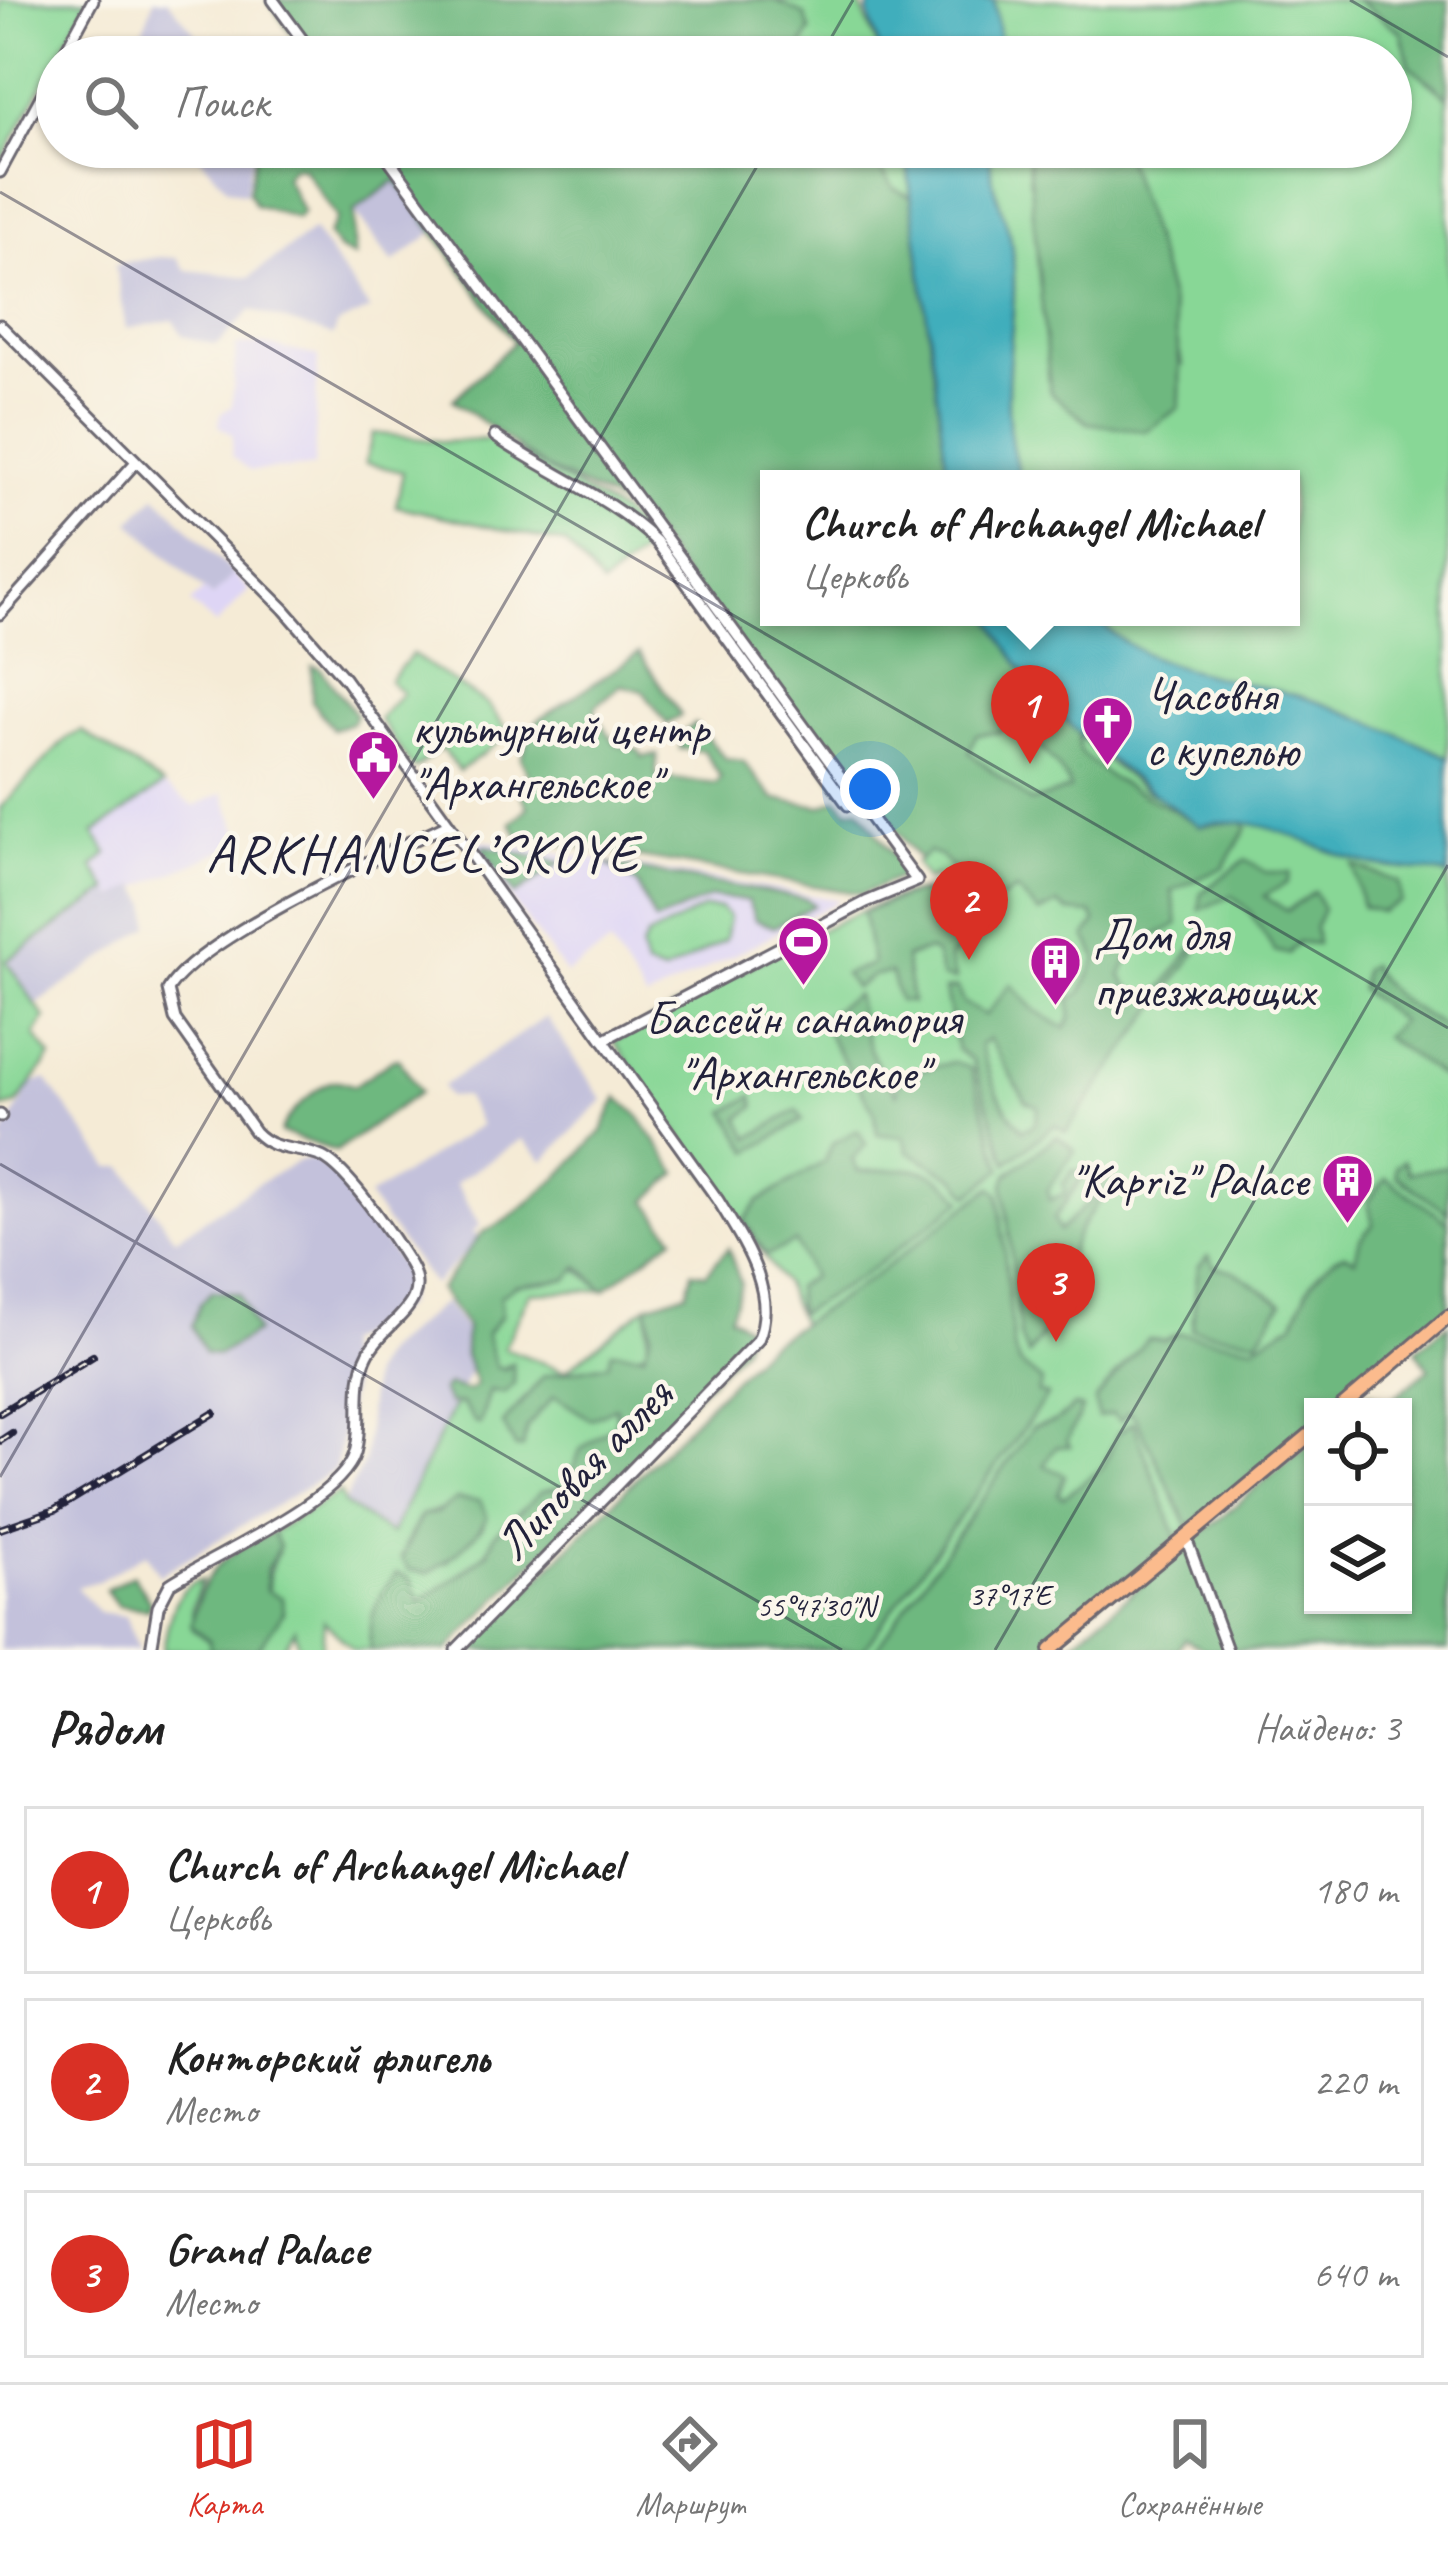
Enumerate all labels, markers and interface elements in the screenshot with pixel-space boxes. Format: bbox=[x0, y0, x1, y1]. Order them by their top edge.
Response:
search box bbox=[36, 36, 1412, 168]
icon: search bbox=[78, 69, 144, 135]
text: Поиск bbox=[174, 74, 269, 131]
popup bbox=[760, 470, 1300, 626]
text: Church of Archangel Michael bbox=[802, 495, 1258, 552]
text: Церковь bbox=[802, 552, 907, 601]
pin: 1 bbox=[991, 665, 1069, 764]
place label: Часовня с купелью bbox=[1146, 665, 1301, 780]
church icon: Часовня с купелью bbox=[1079, 694, 1135, 768]
place label: культурный центр "Архангельское" bbox=[412, 698, 711, 813]
public building icon: культурный центр "Архангельское" bbox=[345, 727, 401, 801]
your location bbox=[840, 759, 900, 819]
district label: ARKHANGEL’SKOYE bbox=[206, 819, 643, 887]
pin: 2 bbox=[930, 861, 1008, 960]
place label: Дом для приезжающих bbox=[1094, 905, 1318, 1020]
sports icon: Бассейн санатория "Архангельское" bbox=[775, 913, 831, 987]
building icon: Дом для приезжающих bbox=[1027, 934, 1083, 1008]
place label: Бассейн санатория "Архангельское" bbox=[645, 988, 964, 1103]
place label: "Kapriz" Palace bbox=[1070, 1150, 1311, 1210]
building icon: "Kapriz" Palace bbox=[1319, 1151, 1375, 1225]
pin: 3 bbox=[1017, 1243, 1095, 1342]
street label: Липовая аллея bbox=[482, 1364, 686, 1572]
map controls bbox=[1304, 1398, 1412, 1614]
button: locate bbox=[1304, 1398, 1412, 1506]
button: layers bbox=[1304, 1506, 1412, 1614]
text: 37°17'E bbox=[969, 1576, 1055, 1614]
text: 55°47'30"N bbox=[757, 1587, 880, 1625]
text: Рядом bbox=[48, 1696, 162, 1760]
text: Найдено: 3 bbox=[1255, 1704, 1400, 1753]
text: Church of Archangel Michael bbox=[165, 1837, 621, 1894]
text: 1 bbox=[81, 1866, 99, 1915]
text: 180 m bbox=[1313, 1866, 1397, 1915]
text: Церковь bbox=[165, 1894, 270, 1943]
text: Конторский флигель bbox=[165, 2029, 489, 2086]
text: 2 bbox=[81, 2058, 99, 2107]
text: 220 m bbox=[1313, 2058, 1397, 2107]
text: Место bbox=[165, 2086, 257, 2135]
text: Grand Palace bbox=[165, 2221, 368, 2278]
text: 3 bbox=[81, 2250, 99, 2299]
text: 640 m bbox=[1313, 2250, 1397, 2299]
text: Место bbox=[165, 2278, 257, 2327]
tab: Карта bbox=[187, 2411, 262, 2525]
tab: Маршрут bbox=[636, 2411, 745, 2525]
tab: Сохранённые bbox=[1118, 2411, 1261, 2525]

